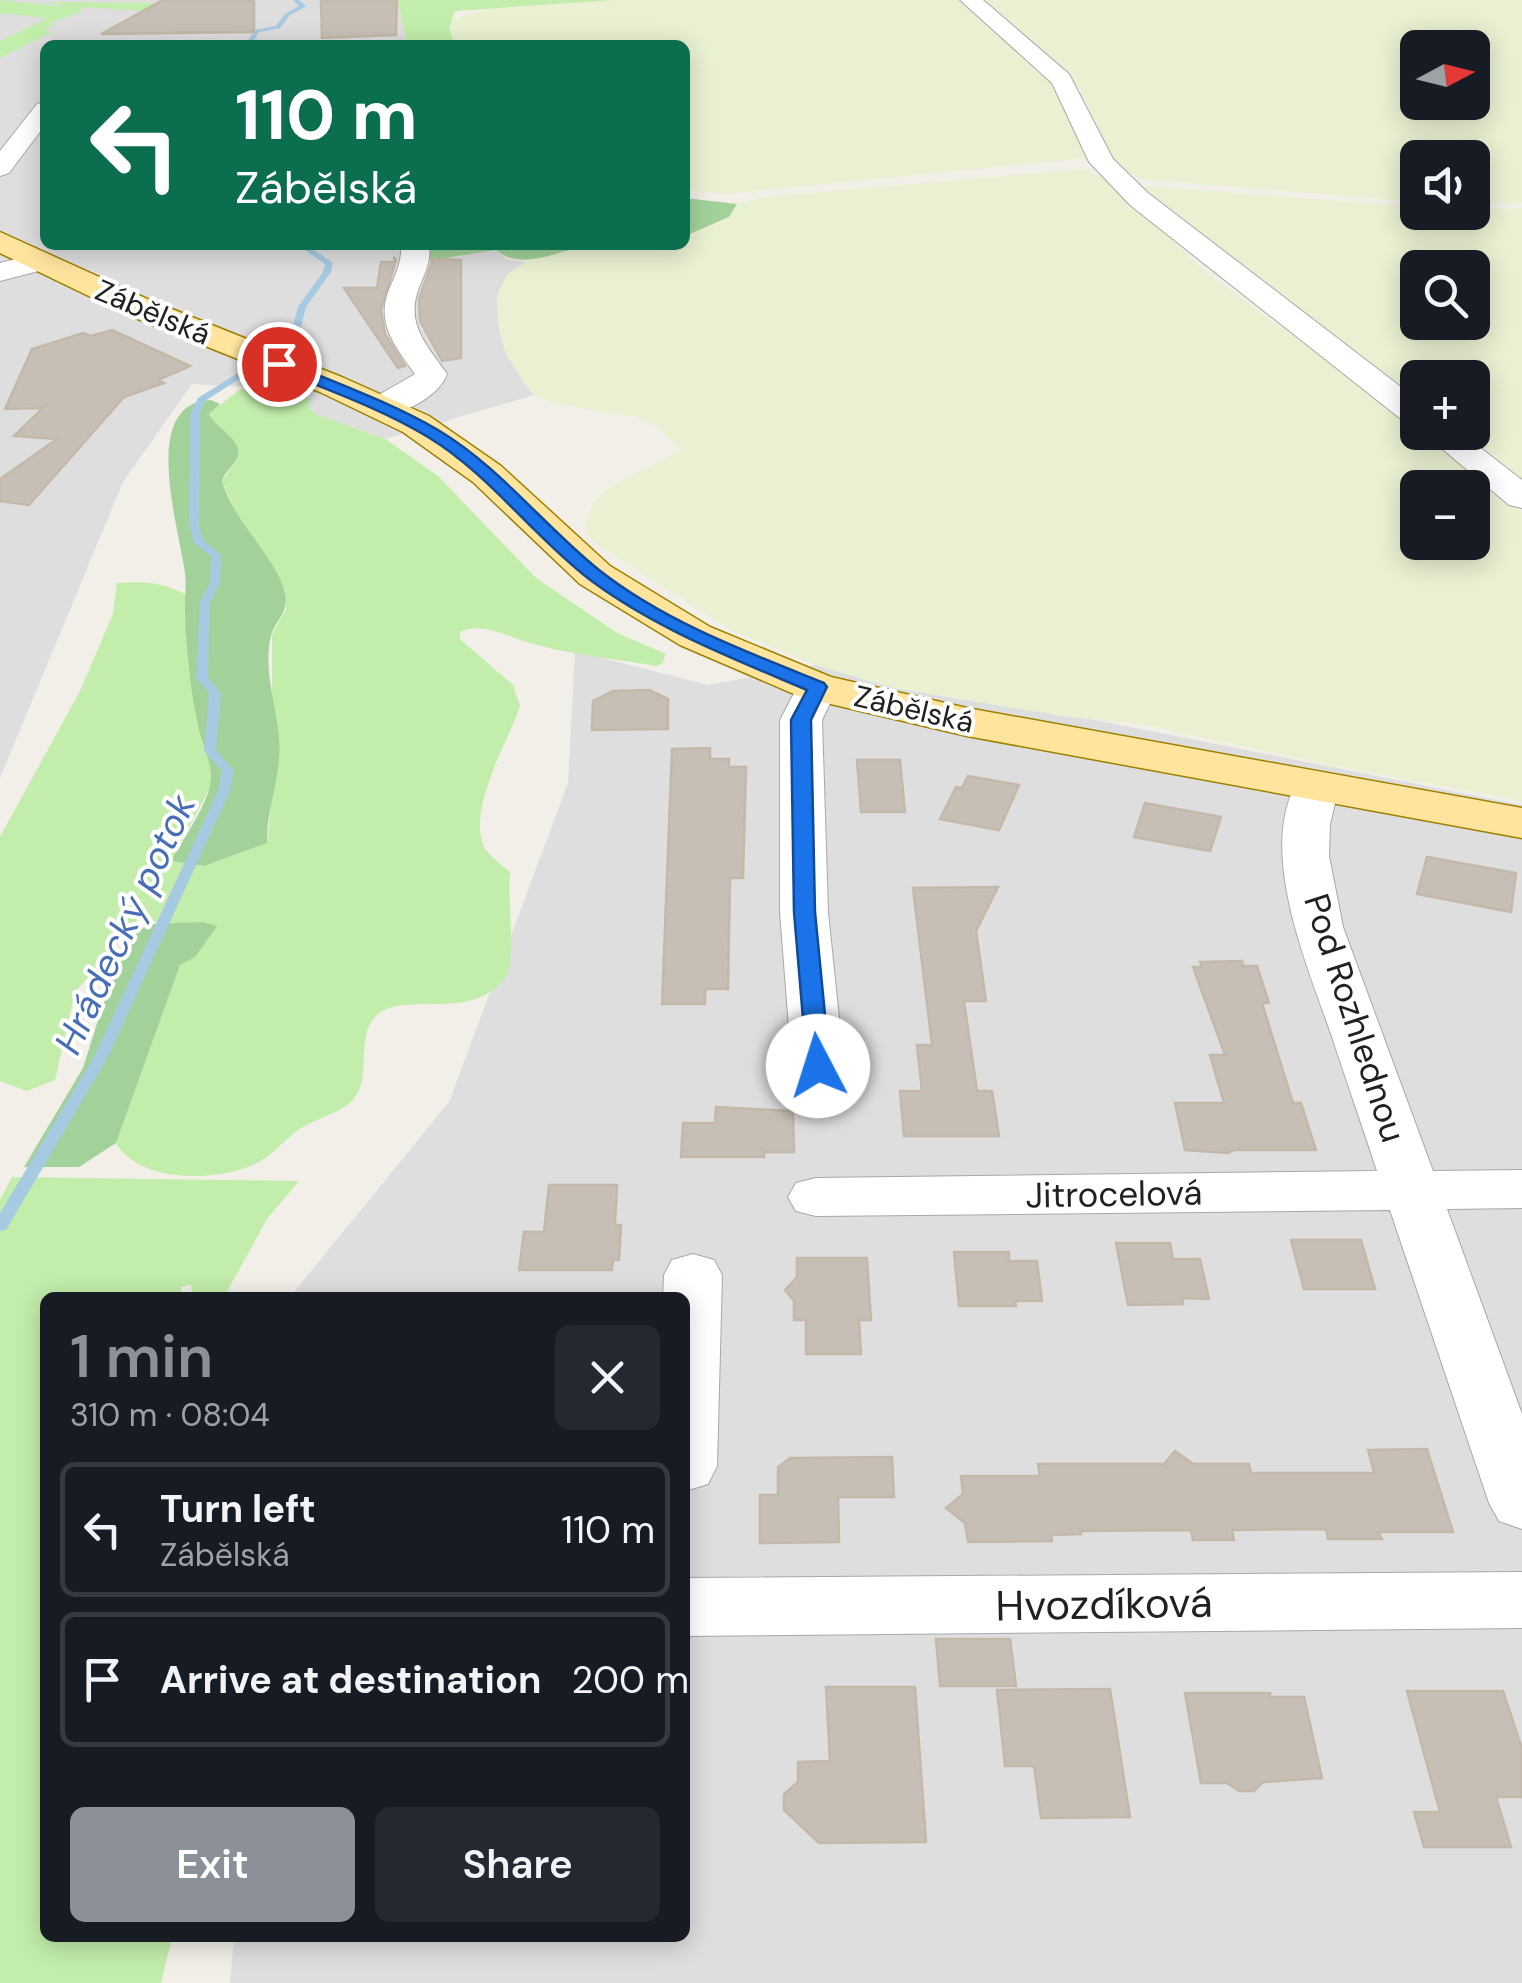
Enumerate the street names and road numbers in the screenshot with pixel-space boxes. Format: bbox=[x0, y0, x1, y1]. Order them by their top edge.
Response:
street label: Zábělská bbox=[89, 270, 217, 354]
street label: Zábělská bbox=[850, 676, 978, 742]
street label: Pod Rozhlednou bbox=[1293, 888, 1417, 1148]
street label: Jitrocelová bbox=[1025, 1169, 1203, 1219]
street label: Hvozdíková bbox=[995, 1575, 1213, 1633]

